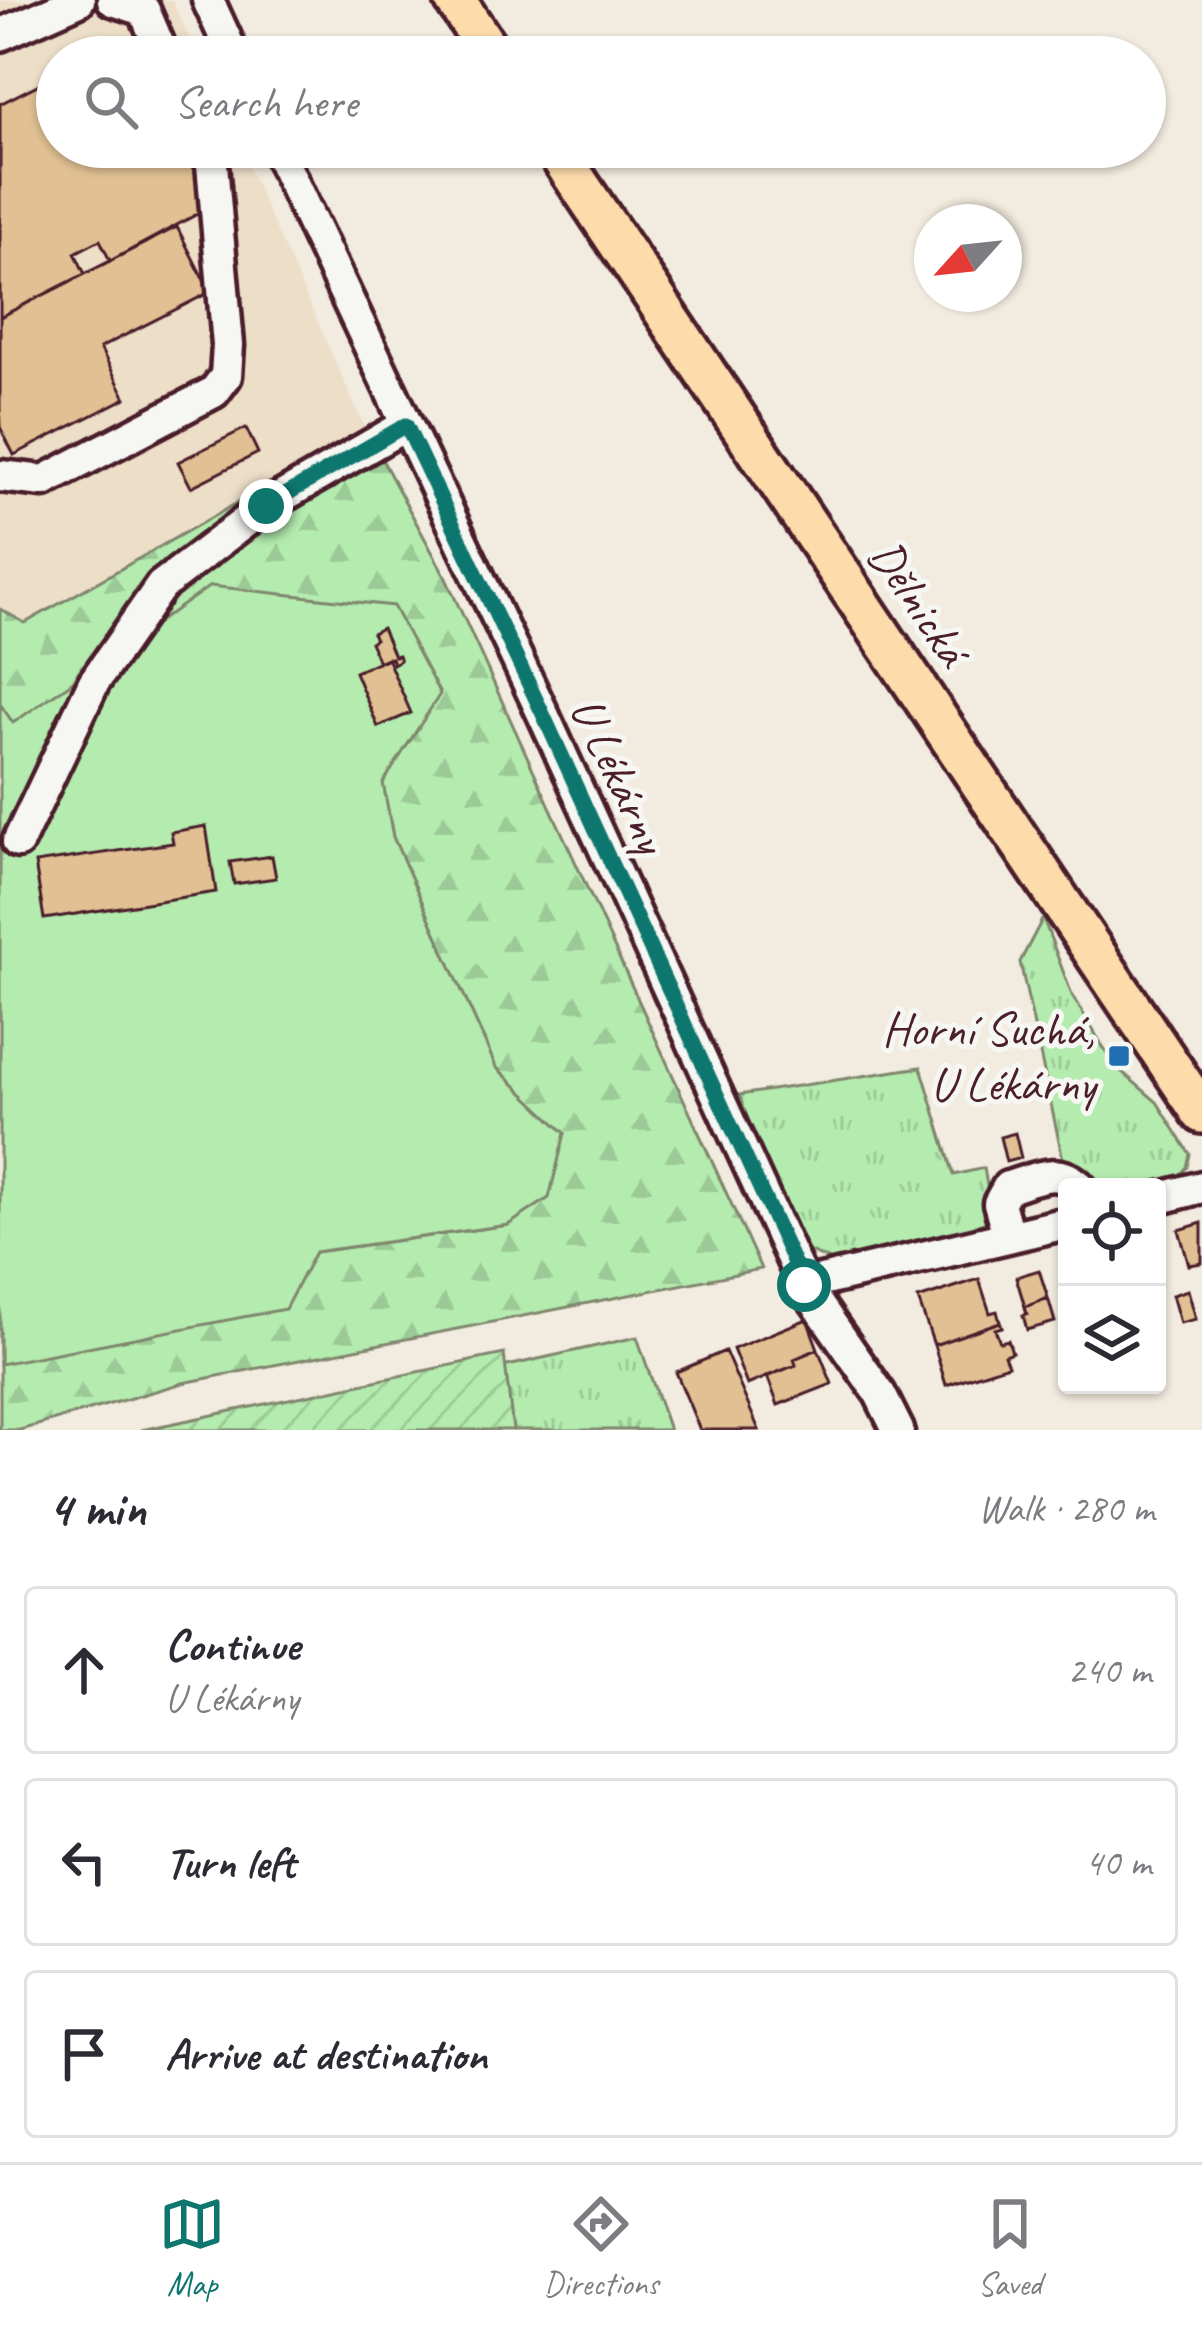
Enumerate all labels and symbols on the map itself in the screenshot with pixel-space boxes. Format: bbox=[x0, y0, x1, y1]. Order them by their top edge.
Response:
north arrow bbox=[914, 204, 1022, 312]
route end bbox=[239, 479, 293, 533]
street label: Dělnická bbox=[856, 528, 985, 680]
street label: U Lékárny bbox=[557, 687, 683, 865]
place label: Horní Suchá, U Lékárny bbox=[882, 999, 1099, 1114]
marker: Horní Suchá, U Lékárny bbox=[1106, 1043, 1132, 1069]
route start bbox=[777, 1258, 831, 1312]

